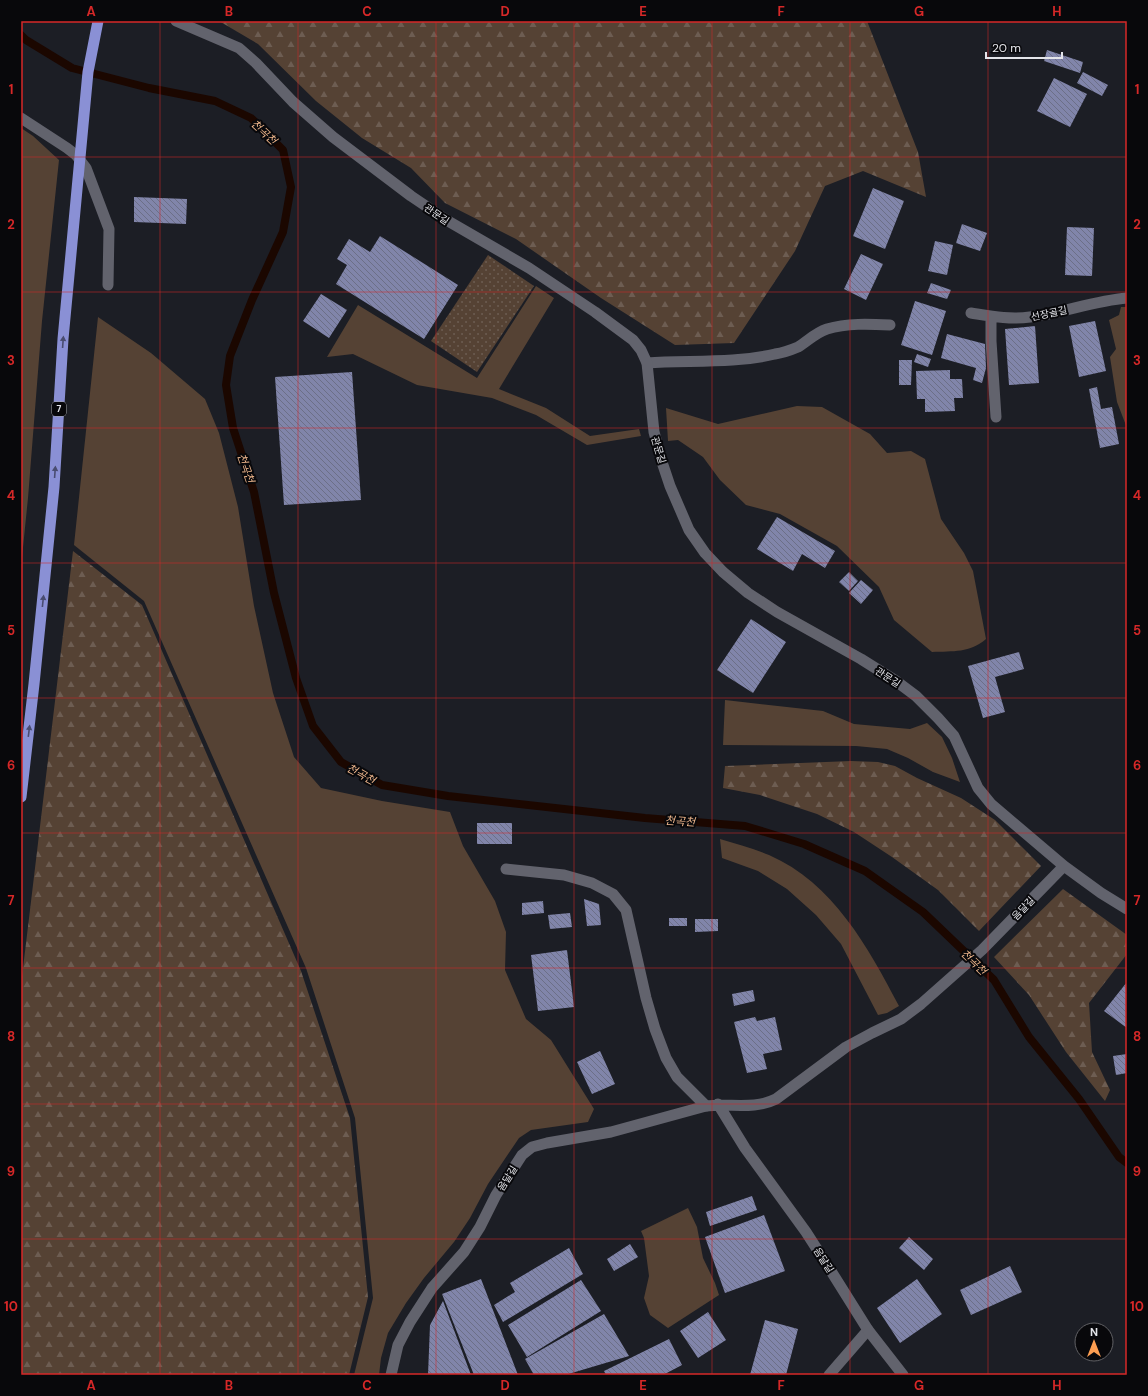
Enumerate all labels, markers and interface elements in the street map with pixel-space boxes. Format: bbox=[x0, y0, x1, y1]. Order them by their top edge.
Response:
text: A bbox=[86, 3, 96, 20]
text: B bbox=[225, 3, 233, 20]
text: C bbox=[362, 3, 372, 20]
text: D bbox=[500, 3, 510, 20]
text: E bbox=[639, 3, 647, 20]
text: F bbox=[777, 3, 785, 20]
text: G bbox=[914, 3, 924, 20]
text: H bbox=[1052, 3, 1062, 20]
scale bar bbox=[986, 34, 1062, 60]
text: 20 m bbox=[992, 40, 1021, 56]
text: 1 bbox=[9, 81, 13, 98]
text: 1 bbox=[1135, 81, 1139, 98]
water label: 천곡천 bbox=[248, 117, 281, 149]
street label: 관문길 bbox=[422, 201, 452, 228]
text: 2 bbox=[7, 216, 15, 233]
text: 2 bbox=[1133, 216, 1141, 233]
street label: 선장골길 bbox=[1030, 303, 1068, 324]
one-way arrow bbox=[60, 336, 67, 348]
text: 3 bbox=[7, 352, 15, 369]
text: 3 bbox=[1133, 352, 1141, 369]
road number: 7 bbox=[52, 402, 66, 416]
street label: 관문길 bbox=[648, 435, 669, 465]
water label: 천곡천 bbox=[234, 451, 258, 486]
one-way arrow bbox=[52, 465, 58, 478]
text: 4 bbox=[7, 487, 15, 504]
text: 4 bbox=[1133, 487, 1141, 504]
one-way arrow bbox=[39, 595, 46, 607]
text: 5 bbox=[7, 622, 15, 639]
text: 5 bbox=[1133, 622, 1141, 639]
street label: 관문길 bbox=[873, 664, 903, 690]
one-way arrow bbox=[26, 724, 32, 737]
text: 6 bbox=[7, 757, 15, 774]
text: 6 bbox=[1133, 757, 1141, 774]
water label: 천곡천 bbox=[344, 761, 379, 788]
water label: 천곡천 bbox=[664, 813, 697, 829]
text: 7 bbox=[8, 892, 15, 909]
text: 7 bbox=[1134, 892, 1141, 909]
street label: 음달길 bbox=[1009, 894, 1038, 923]
water label: 천곡천 bbox=[958, 946, 991, 979]
text: 8 bbox=[7, 1028, 15, 1045]
text: 8 bbox=[1133, 1028, 1141, 1045]
text: 9 bbox=[7, 1163, 15, 1180]
street label: 음달길 bbox=[495, 1163, 520, 1193]
text: 9 bbox=[1133, 1163, 1141, 1180]
street label: 음달길 bbox=[811, 1245, 837, 1275]
text: 10 bbox=[4, 1298, 18, 1315]
text: 10 bbox=[1130, 1298, 1144, 1315]
north arrow bbox=[1074, 1322, 1114, 1362]
text: N bbox=[1090, 1325, 1098, 1339]
text: A bbox=[86, 1377, 96, 1394]
text: B bbox=[225, 1377, 233, 1394]
text: C bbox=[362, 1377, 372, 1394]
text: D bbox=[500, 1377, 510, 1394]
text: E bbox=[639, 1377, 647, 1394]
text: F bbox=[777, 1377, 785, 1394]
text: G bbox=[914, 1377, 924, 1394]
text: H bbox=[1052, 1377, 1062, 1394]

